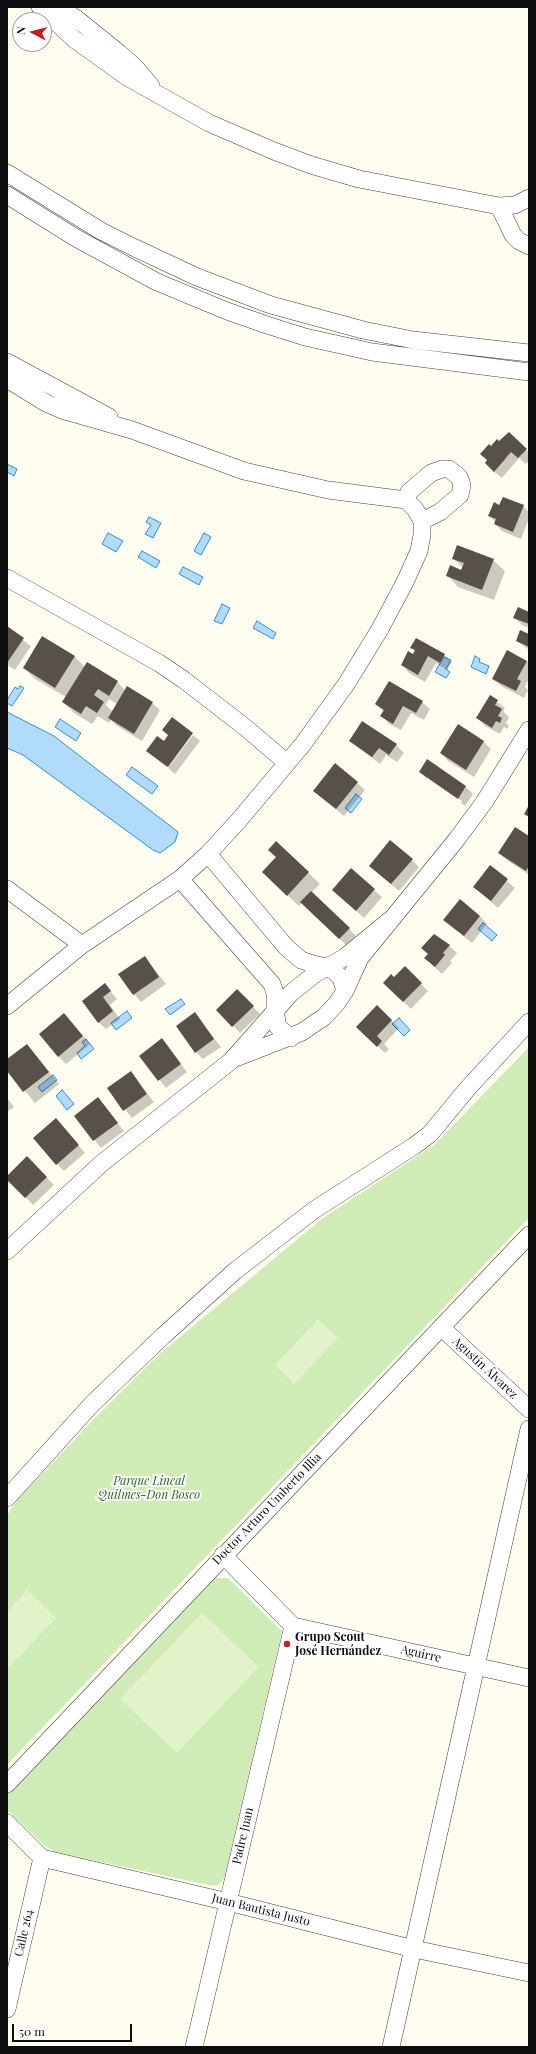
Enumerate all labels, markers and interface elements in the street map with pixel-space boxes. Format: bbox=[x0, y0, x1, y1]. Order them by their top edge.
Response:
north arrow bbox=[12, 12, 52, 52]
text: N bbox=[13, 26, 29, 35]
street label: Agustín Álvarez bbox=[449, 1334, 521, 1402]
street label: Doctor Arturo Umberto Illia bbox=[210, 1450, 324, 1568]
park label: Parque Lineal Quilmes-Don Bosco bbox=[98, 1474, 200, 1502]
place label: Grupo Scout José Hernández bbox=[295, 1630, 381, 1658]
marker: Grupo Scout José Hernández bbox=[282, 1639, 292, 1649]
street label: Aguirre bbox=[399, 1642, 443, 1666]
street label: Padre Juan bbox=[229, 1806, 257, 1866]
street label: Juan Bautista Justo bbox=[210, 1891, 312, 1929]
street label: Calle 264 bbox=[12, 1908, 36, 1958]
scale bar bbox=[14, 2016, 134, 2042]
text: 50 m bbox=[19, 2023, 45, 2039]

